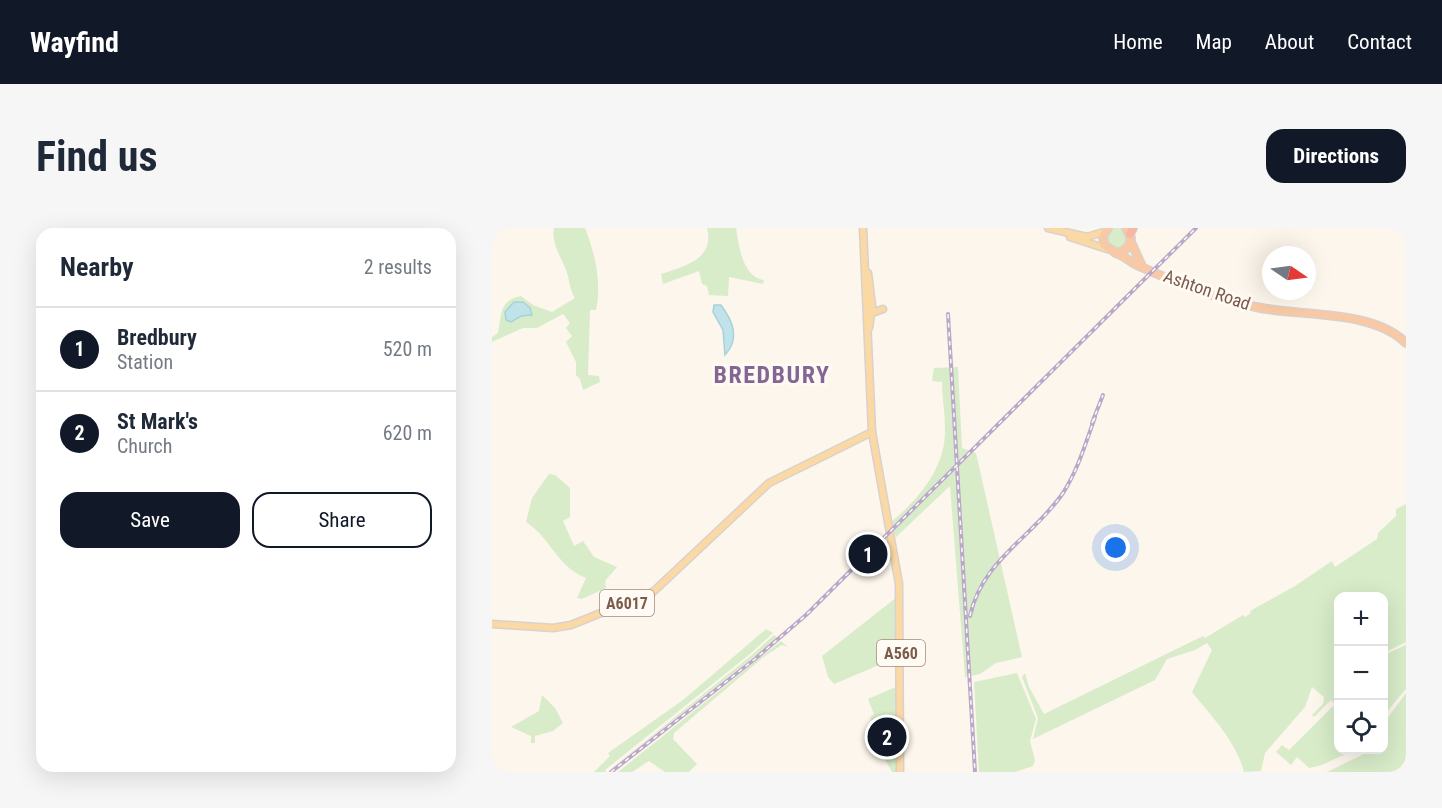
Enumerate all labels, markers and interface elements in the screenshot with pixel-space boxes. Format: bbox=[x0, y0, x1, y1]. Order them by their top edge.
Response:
text: Wayfind bbox=[30, 26, 119, 59]
text: Home bbox=[1113, 30, 1163, 54]
text: Map bbox=[1196, 30, 1232, 54]
text: About bbox=[1265, 30, 1314, 54]
text: Contact bbox=[1347, 30, 1412, 54]
button: Directions bbox=[1266, 129, 1406, 183]
text: Find us bbox=[36, 132, 157, 181]
north arrow bbox=[1262, 246, 1316, 300]
text: Nearby bbox=[60, 252, 134, 282]
text: 2 results bbox=[364, 255, 432, 279]
street label: Ashton Road bbox=[1161, 265, 1253, 314]
text: Bredbury bbox=[117, 325, 197, 350]
text: 1 bbox=[74, 337, 85, 361]
text: 520 m bbox=[383, 337, 432, 361]
text: Station bbox=[117, 350, 173, 374]
district label: BREDBURY bbox=[714, 361, 830, 389]
text: St Mark's bbox=[117, 409, 198, 434]
text: 2 bbox=[74, 421, 85, 445]
text: 620 m bbox=[383, 421, 432, 445]
text: Church bbox=[117, 434, 172, 458]
button: Save bbox=[60, 492, 240, 548]
button: Share bbox=[252, 492, 432, 548]
pin: 1 bbox=[848, 532, 887, 576]
your location bbox=[1101, 533, 1130, 562]
road number: A6017 bbox=[600, 590, 654, 616]
map controls bbox=[1334, 592, 1388, 754]
button: + bbox=[1334, 592, 1388, 646]
road number: A560 bbox=[877, 640, 925, 666]
button: − bbox=[1334, 646, 1388, 700]
button: locate bbox=[1334, 700, 1388, 754]
pin: 2 bbox=[868, 714, 906, 760]

